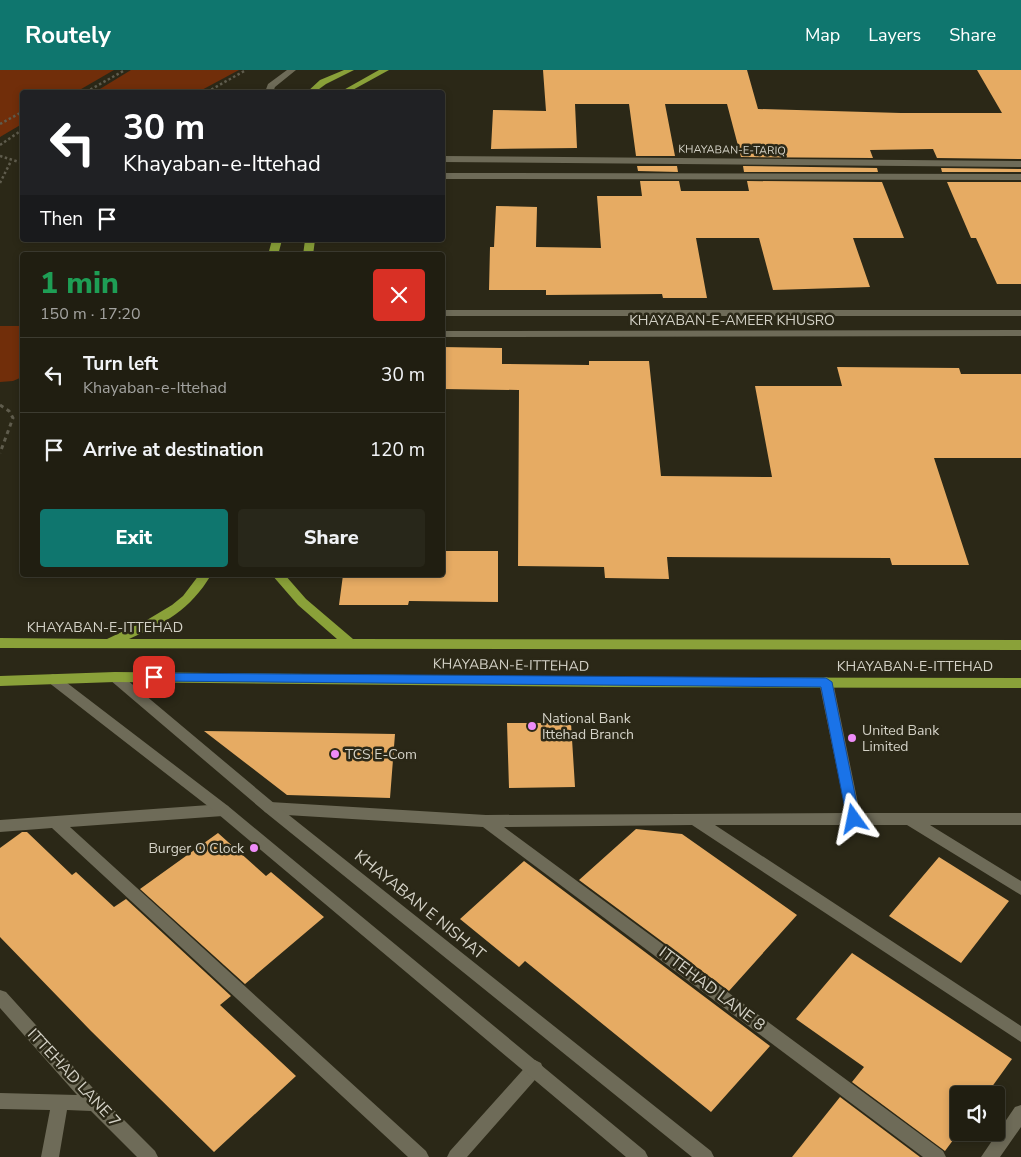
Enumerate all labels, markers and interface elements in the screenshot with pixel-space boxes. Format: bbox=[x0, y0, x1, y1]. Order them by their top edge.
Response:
text: Routely bbox=[25, 19, 111, 51]
text: Map bbox=[805, 23, 840, 47]
text: Layers bbox=[868, 23, 921, 47]
text: Share bbox=[949, 23, 996, 47]
text: 30 m bbox=[123, 104, 205, 151]
icon: left bbox=[40, 110, 105, 175]
street label: KHAYABAN-E-TARIQ bbox=[678, 142, 786, 158]
text: Khayaban-e-Ittehad bbox=[123, 149, 321, 179]
icon: arrive bbox=[93, 205, 121, 233]
text: Then bbox=[40, 206, 83, 232]
text: 1 min bbox=[40, 263, 119, 304]
button: close bbox=[373, 269, 425, 321]
text: 150 m · 17:20 bbox=[40, 303, 141, 325]
street label: KHAYABAN-E-AMEER KHUSRO bbox=[629, 311, 835, 330]
text: Turn left bbox=[83, 351, 158, 377]
icon: left bbox=[40, 361, 68, 389]
text: 30 m bbox=[381, 362, 425, 388]
text: Khayaban-e-Ittehad bbox=[83, 377, 227, 399]
icon: arrive bbox=[40, 436, 68, 464]
text: Arrive at destination bbox=[83, 437, 264, 463]
text: 120 m bbox=[370, 437, 425, 463]
button: Exit bbox=[40, 509, 228, 567]
button: Share bbox=[238, 509, 425, 567]
street label: KHAYABAN-E-ITTEHAD bbox=[27, 618, 183, 637]
street label: KHAYABAN-E-ITTEHAD bbox=[433, 654, 589, 676]
pin bbox=[133, 656, 175, 698]
street label: KHAYABAN-E-ITTEHAD bbox=[837, 657, 993, 676]
icon: arrive bbox=[140, 663, 168, 691]
place label: National Bank Ittehad Branch bbox=[542, 709, 634, 744]
marker: National Bank Ittehad Branch bbox=[526, 720, 538, 732]
place label: United Bank Limited bbox=[862, 721, 940, 756]
marker: United Bank Limited bbox=[846, 732, 858, 744]
place label: TCS E-Com bbox=[345, 745, 417, 764]
marker: TCS E-Com bbox=[329, 748, 341, 760]
position arrow bbox=[827, 792, 879, 844]
place label: Burger O Clock bbox=[148, 839, 245, 858]
marker: Burger O Clock bbox=[248, 842, 260, 854]
street label: KHAYABAN E NISHAT bbox=[350, 845, 490, 965]
street label: ITTEHAD LANE 8 bbox=[654, 942, 770, 1036]
street label: ITTEHAD LANE 7 bbox=[22, 1024, 126, 1132]
map controls bbox=[950, 1086, 1005, 1141]
button: sound bbox=[950, 1086, 1005, 1141]

